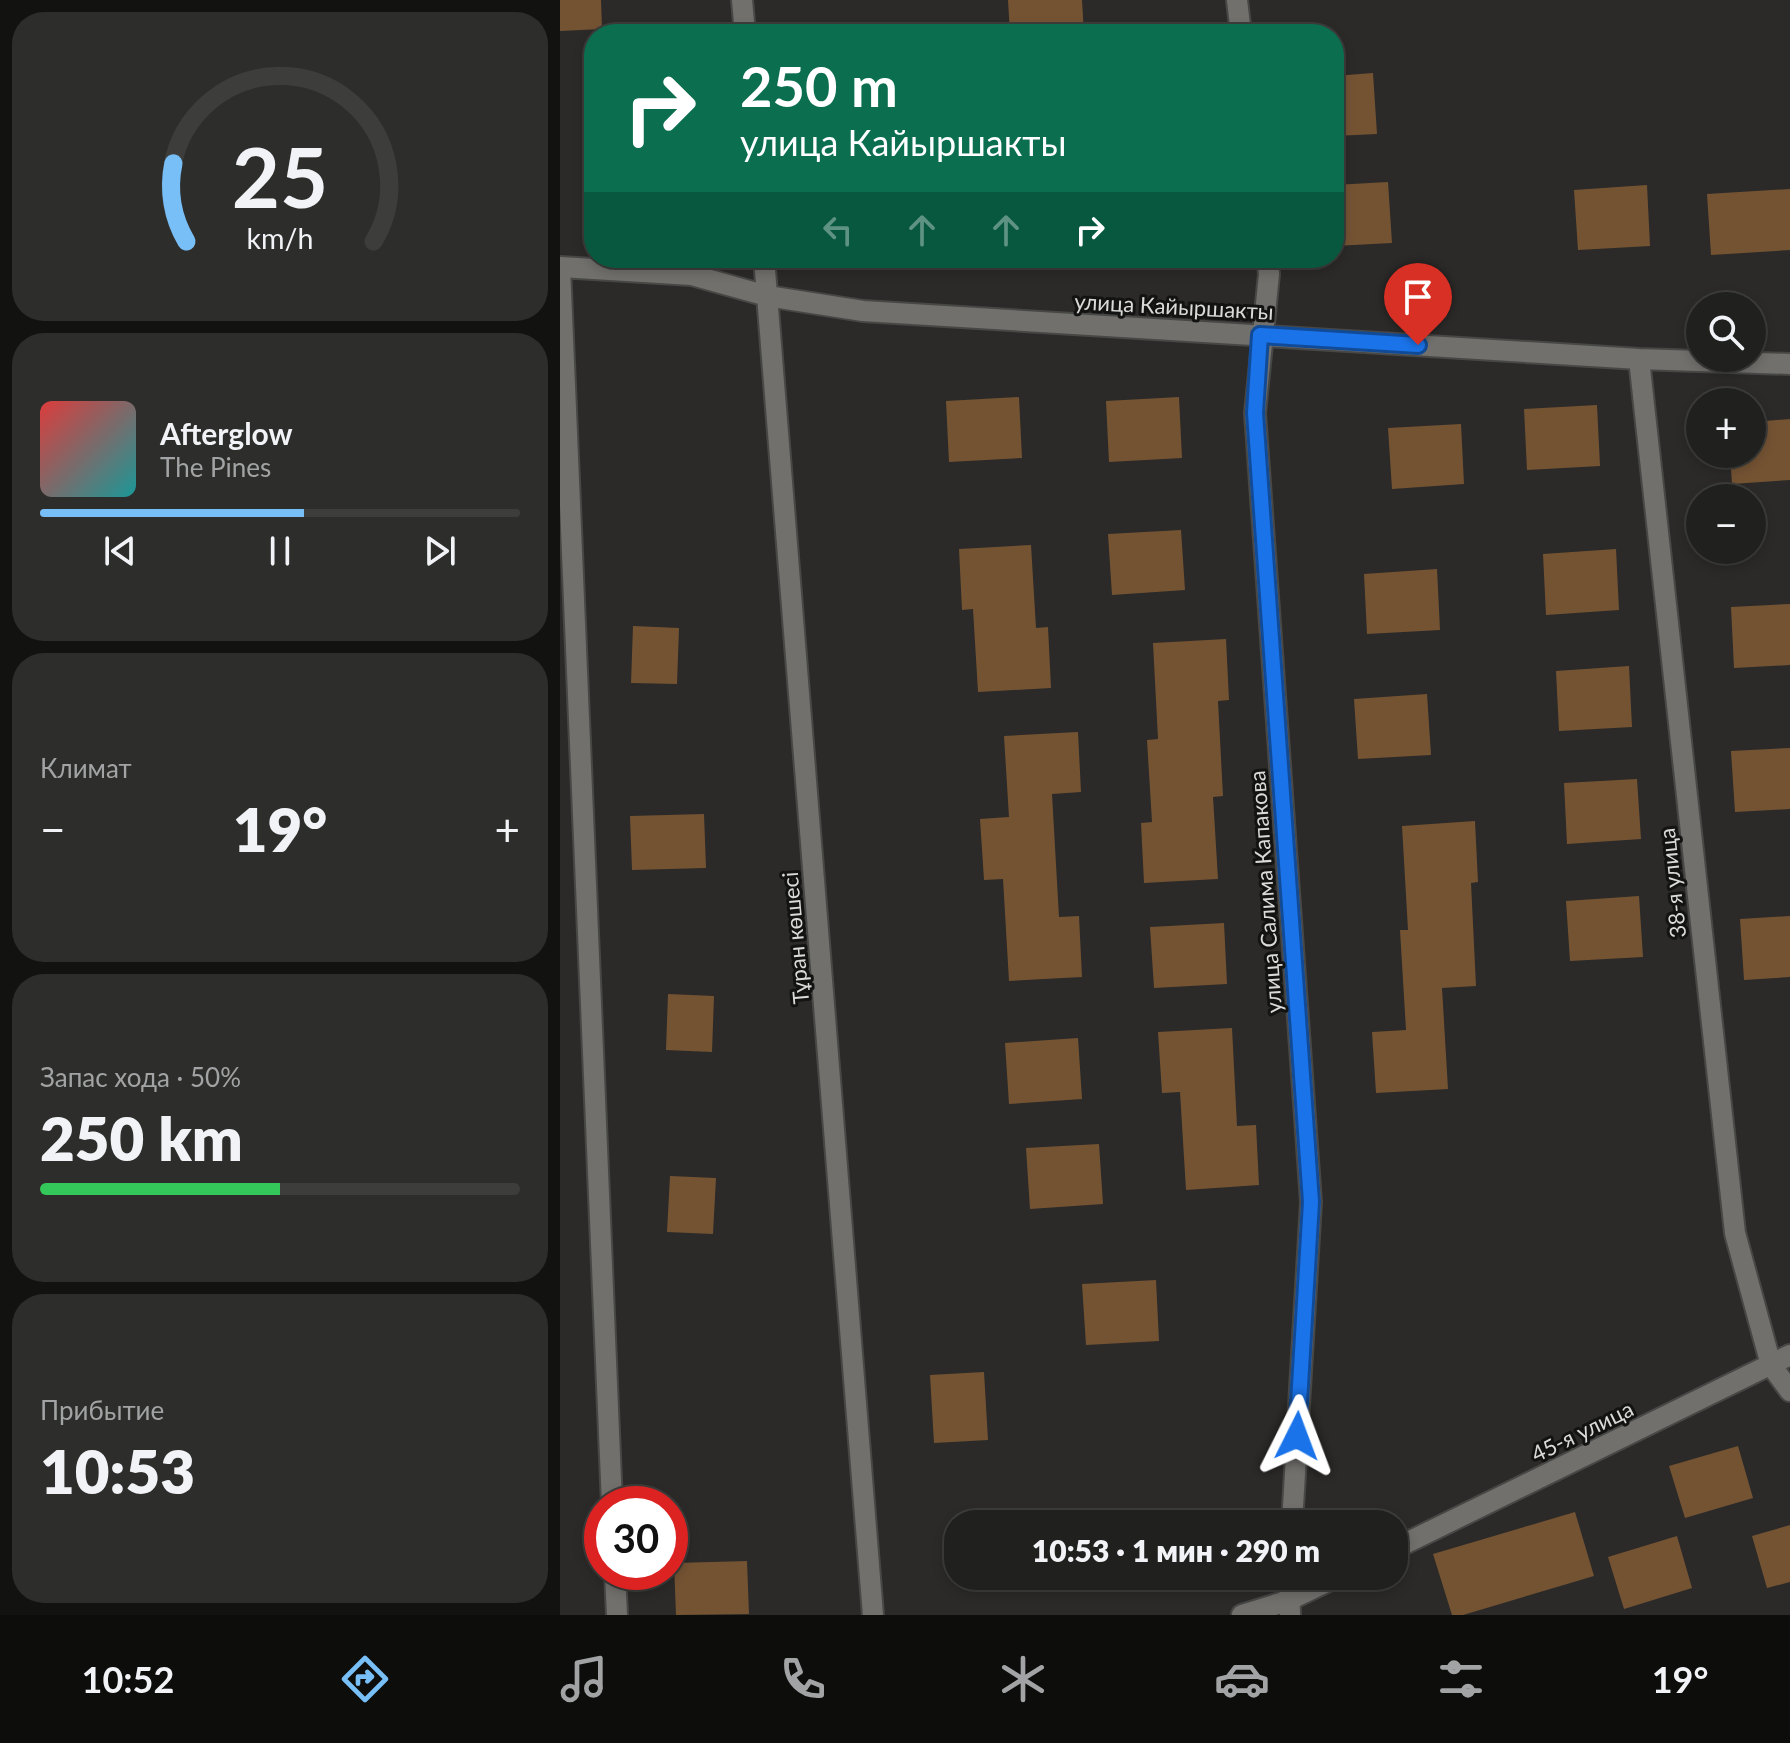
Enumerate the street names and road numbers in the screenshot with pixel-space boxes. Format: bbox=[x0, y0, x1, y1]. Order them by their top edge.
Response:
street label: улица Кайыршакты bbox=[1074, 287, 1274, 325]
street label: улица Салима Капакова bbox=[1243, 770, 1287, 1014]
street label: 38-я улица bbox=[1653, 827, 1691, 939]
street label: Тұран көшесі bbox=[776, 871, 814, 1005]
street label: 45-я улица bbox=[1527, 1395, 1637, 1467]

